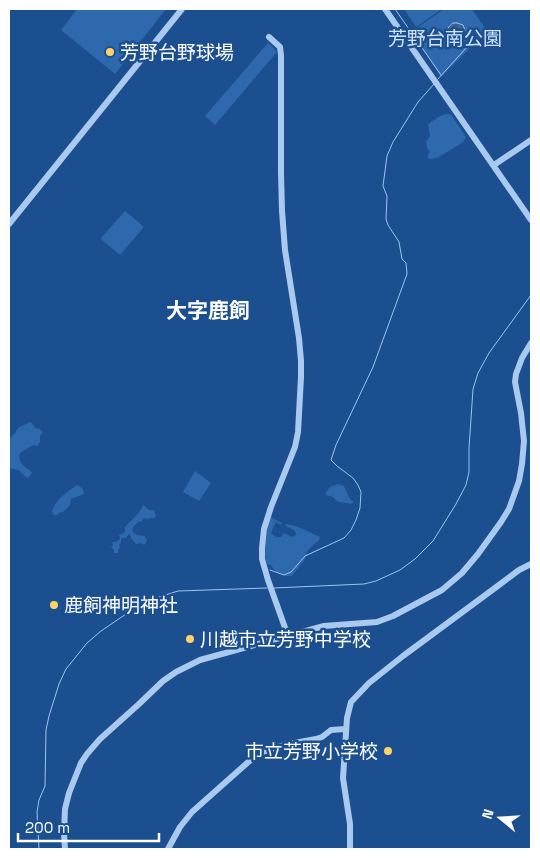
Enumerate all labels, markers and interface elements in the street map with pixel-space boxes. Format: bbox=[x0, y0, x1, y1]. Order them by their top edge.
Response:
park label: 芳野台南公園 bbox=[388, 26, 502, 51]
place label: 芳野台野球場 bbox=[120, 40, 234, 65]
marker: 芳野台野球場 bbox=[104, 46, 116, 58]
district label: 大字鹿飼 bbox=[166, 297, 250, 324]
place label: 鹿飼神明神社 bbox=[64, 593, 178, 618]
marker: 鹿飼神明神社 bbox=[48, 599, 60, 611]
place label: 川越市立芳野中学校 bbox=[200, 627, 371, 652]
marker: 川越市立芳野中学校 bbox=[184, 633, 196, 645]
place label: 市立芳野小学校 bbox=[245, 739, 378, 764]
marker: 市立芳野小学校 bbox=[382, 745, 394, 757]
north arrow bbox=[475, 793, 525, 843]
text: N bbox=[478, 807, 498, 821]
scale bar bbox=[18, 810, 159, 842]
text: 200 m bbox=[25, 818, 70, 837]

